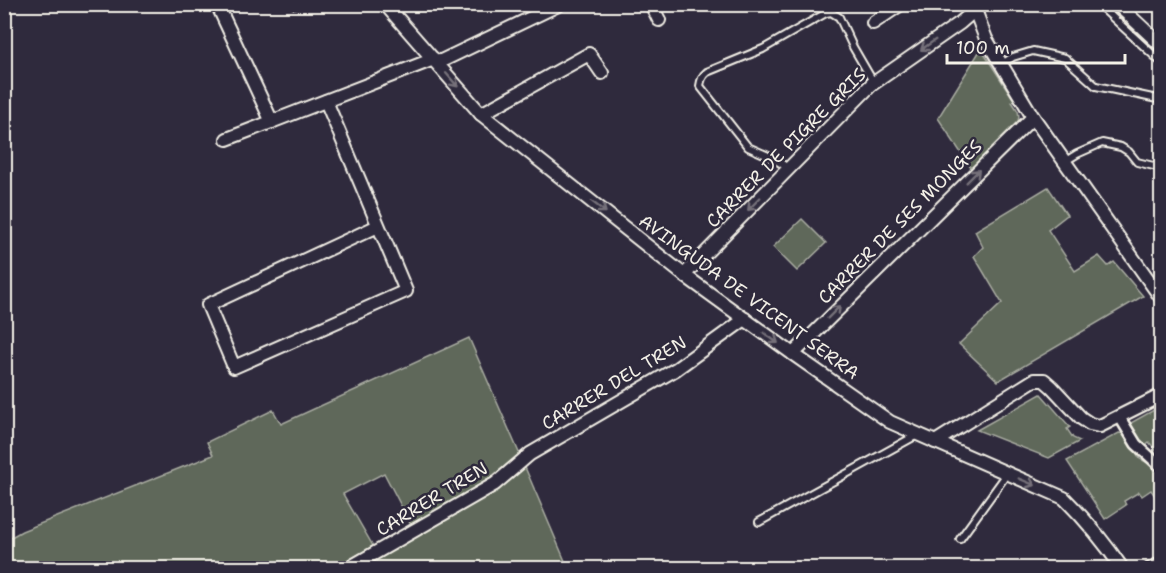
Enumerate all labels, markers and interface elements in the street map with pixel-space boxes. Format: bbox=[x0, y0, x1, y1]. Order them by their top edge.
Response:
scale bar bbox=[947, 27, 1126, 65]
text: 100 m bbox=[956, 36, 1010, 60]
one-way arrow bbox=[921, 39, 937, 51]
street label: CARRER DE PIGRE GRIS bbox=[701, 63, 871, 233]
one-way arrow bbox=[445, 72, 459, 87]
street label: CARRER DE SES MONGES bbox=[813, 135, 987, 309]
one-way arrow bbox=[966, 168, 981, 183]
one-way arrow bbox=[747, 197, 761, 212]
one-way arrow bbox=[591, 200, 607, 213]
street label: AVINGUDA DE VICENT SERRA bbox=[634, 209, 864, 385]
one-way arrow bbox=[827, 305, 842, 320]
street label: CARRER DEL TREN bbox=[537, 330, 691, 436]
one-way arrow bbox=[762, 331, 778, 344]
street label: CARRER TREN bbox=[372, 456, 492, 542]
one-way arrow bbox=[1018, 476, 1036, 488]

